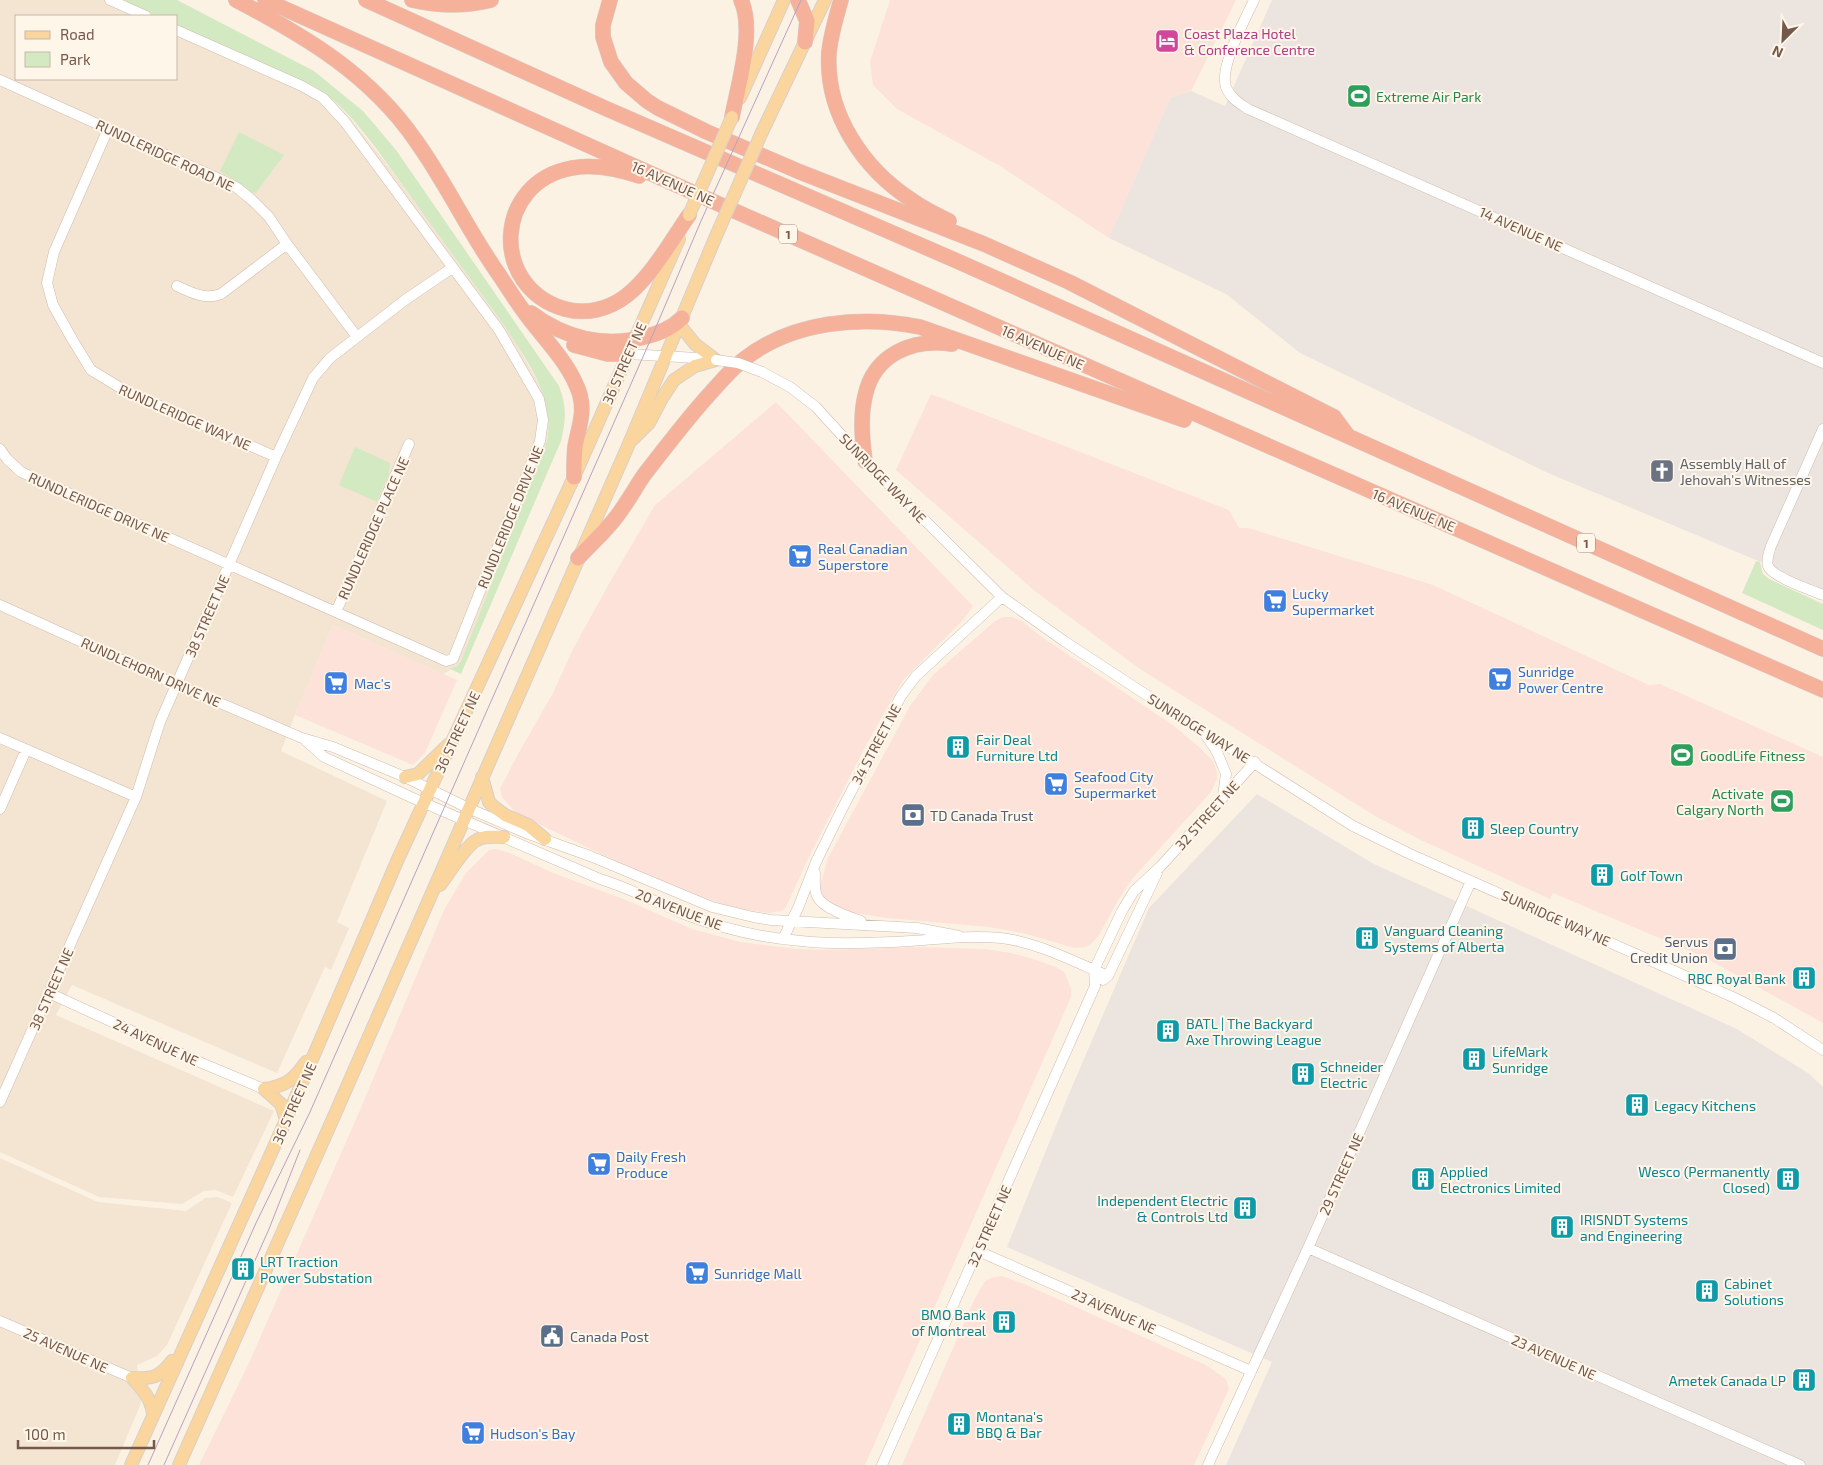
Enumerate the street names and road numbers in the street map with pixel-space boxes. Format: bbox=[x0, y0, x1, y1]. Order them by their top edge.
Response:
street label: RUNDLERIDGE ROAD NE bbox=[93, 116, 237, 195]
street label: 16 AVENUE NE bbox=[629, 157, 717, 209]
street label: 14 AVENUE NE bbox=[1477, 203, 1565, 255]
road number: 1 bbox=[779, 224, 797, 243]
street label: 36 STREET NE bbox=[598, 319, 650, 407]
street label: 16 AVENUE NE bbox=[999, 321, 1087, 373]
street label: RUNDLERIDGE WAY NE bbox=[116, 380, 254, 454]
street label: SUNRIDGE WAY NE bbox=[836, 430, 930, 526]
street label: RUNDLERIDGE DRIVE NE bbox=[474, 443, 546, 591]
street label: RUNDLERIDGE PLACE NE bbox=[334, 454, 412, 602]
street label: RUNDLERIDGE DRIVE NE bbox=[26, 468, 172, 546]
street label: 16 AVENUE NE bbox=[1370, 485, 1458, 535]
road number: 1 bbox=[1577, 534, 1595, 552]
street label: 38 STREET NE bbox=[181, 572, 233, 660]
street label: RUNDLEHORN DRIVE NE bbox=[78, 633, 224, 711]
street label: 36 STREET NE bbox=[431, 688, 483, 775]
street label: SUNRIDGE WAY NE bbox=[1145, 690, 1253, 766]
street label: 34 STREET NE bbox=[848, 701, 904, 787]
street label: 32 STREET NE bbox=[1171, 777, 1243, 853]
street label: 20 AVENUE NE bbox=[633, 885, 725, 933]
street label: SUNRIDGE WAY NE bbox=[1499, 886, 1613, 950]
street label: 38 STREET NE bbox=[25, 945, 77, 1033]
street label: 24 AVENUE NE bbox=[111, 1015, 201, 1069]
street label: 36 STREET NE bbox=[268, 1059, 320, 1147]
street label: 29 STREET NE bbox=[1315, 1130, 1367, 1218]
street label: 32 STREET NE bbox=[963, 1182, 1015, 1270]
street label: 23 AVENUE NE bbox=[1069, 1285, 1159, 1337]
street label: 25 AVENUE NE bbox=[21, 1324, 111, 1376]
street label: 23 AVENUE NE bbox=[1509, 1331, 1599, 1383]

